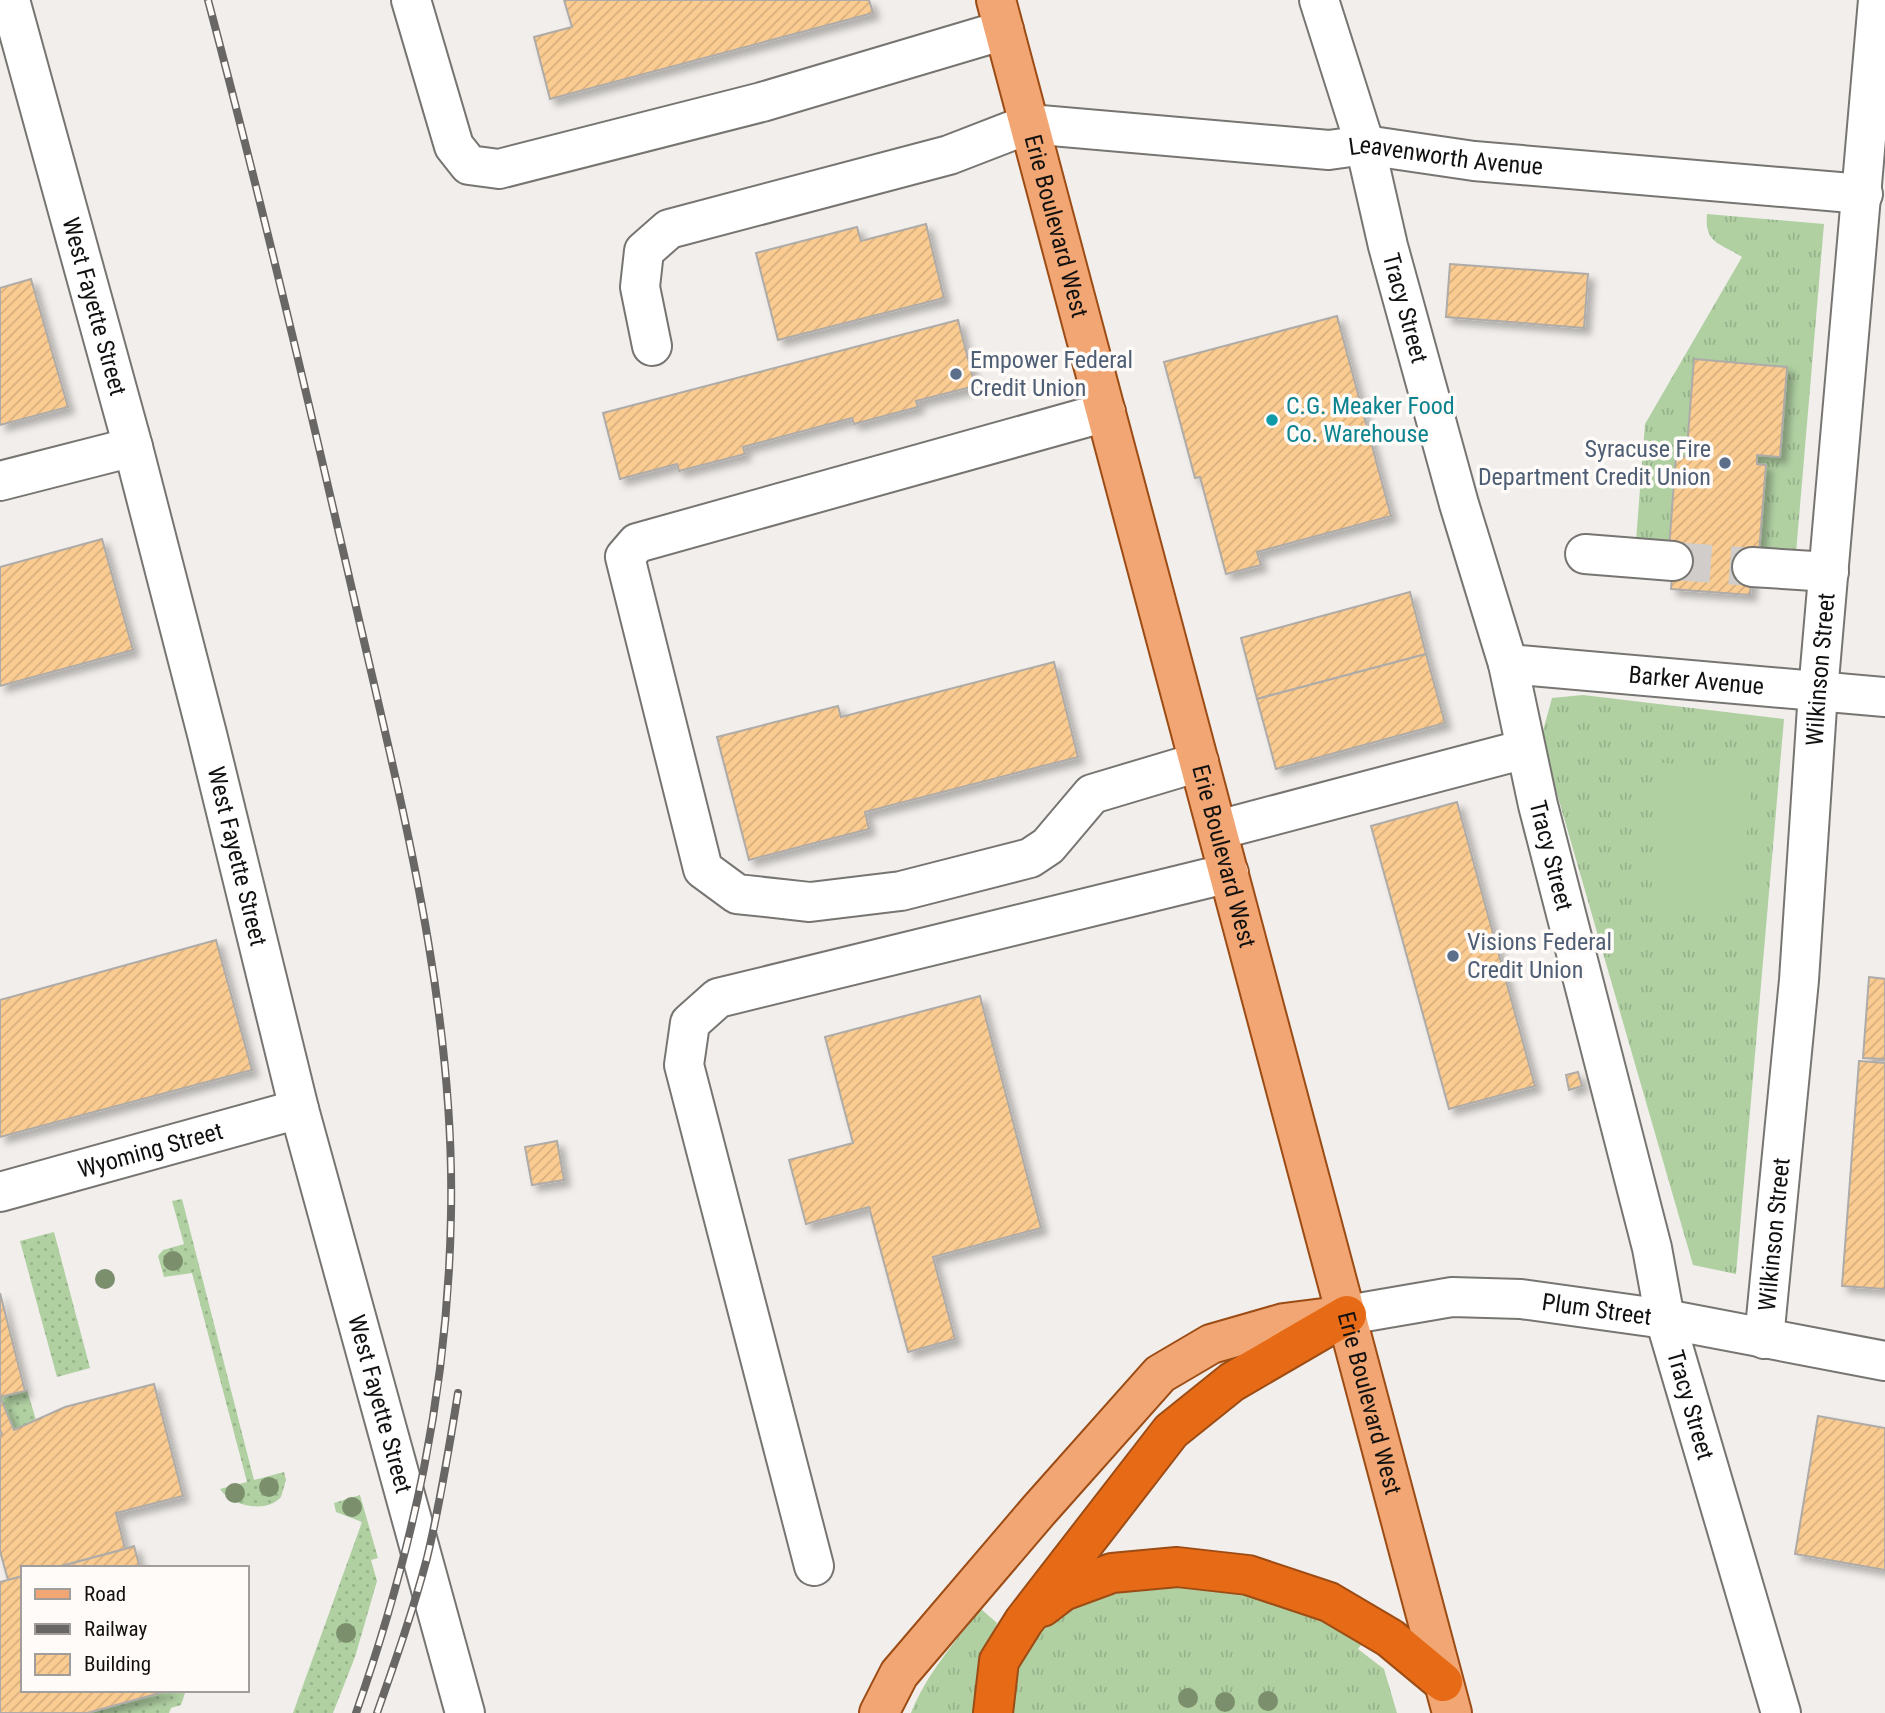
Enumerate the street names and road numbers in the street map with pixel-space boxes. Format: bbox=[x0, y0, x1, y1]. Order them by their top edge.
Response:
street label: Leavenworth Avenue bbox=[1347, 130, 1544, 181]
street label: Erie Boulevard West bbox=[1018, 132, 1094, 321]
street label: West Fayette Street bbox=[57, 214, 132, 399]
street label: Tracy Street bbox=[1377, 250, 1434, 366]
street label: Wilkinson Street bbox=[1800, 592, 1841, 747]
street label: Barker Avenue bbox=[1627, 661, 1765, 700]
street label: Erie Boulevard West bbox=[1186, 762, 1262, 951]
street label: West Fayette Street bbox=[202, 764, 272, 949]
street label: Tracy Street bbox=[1523, 797, 1579, 914]
street label: Wyoming Street bbox=[75, 1117, 226, 1184]
street label: Wilkinson Street bbox=[1753, 1157, 1796, 1312]
street label: Plum Street bbox=[1540, 1288, 1653, 1331]
street label: Erie Boulevard West bbox=[1332, 1309, 1407, 1498]
street label: West Fayette Street bbox=[342, 1312, 418, 1496]
street label: Tracy Street bbox=[1661, 1347, 1720, 1463]

